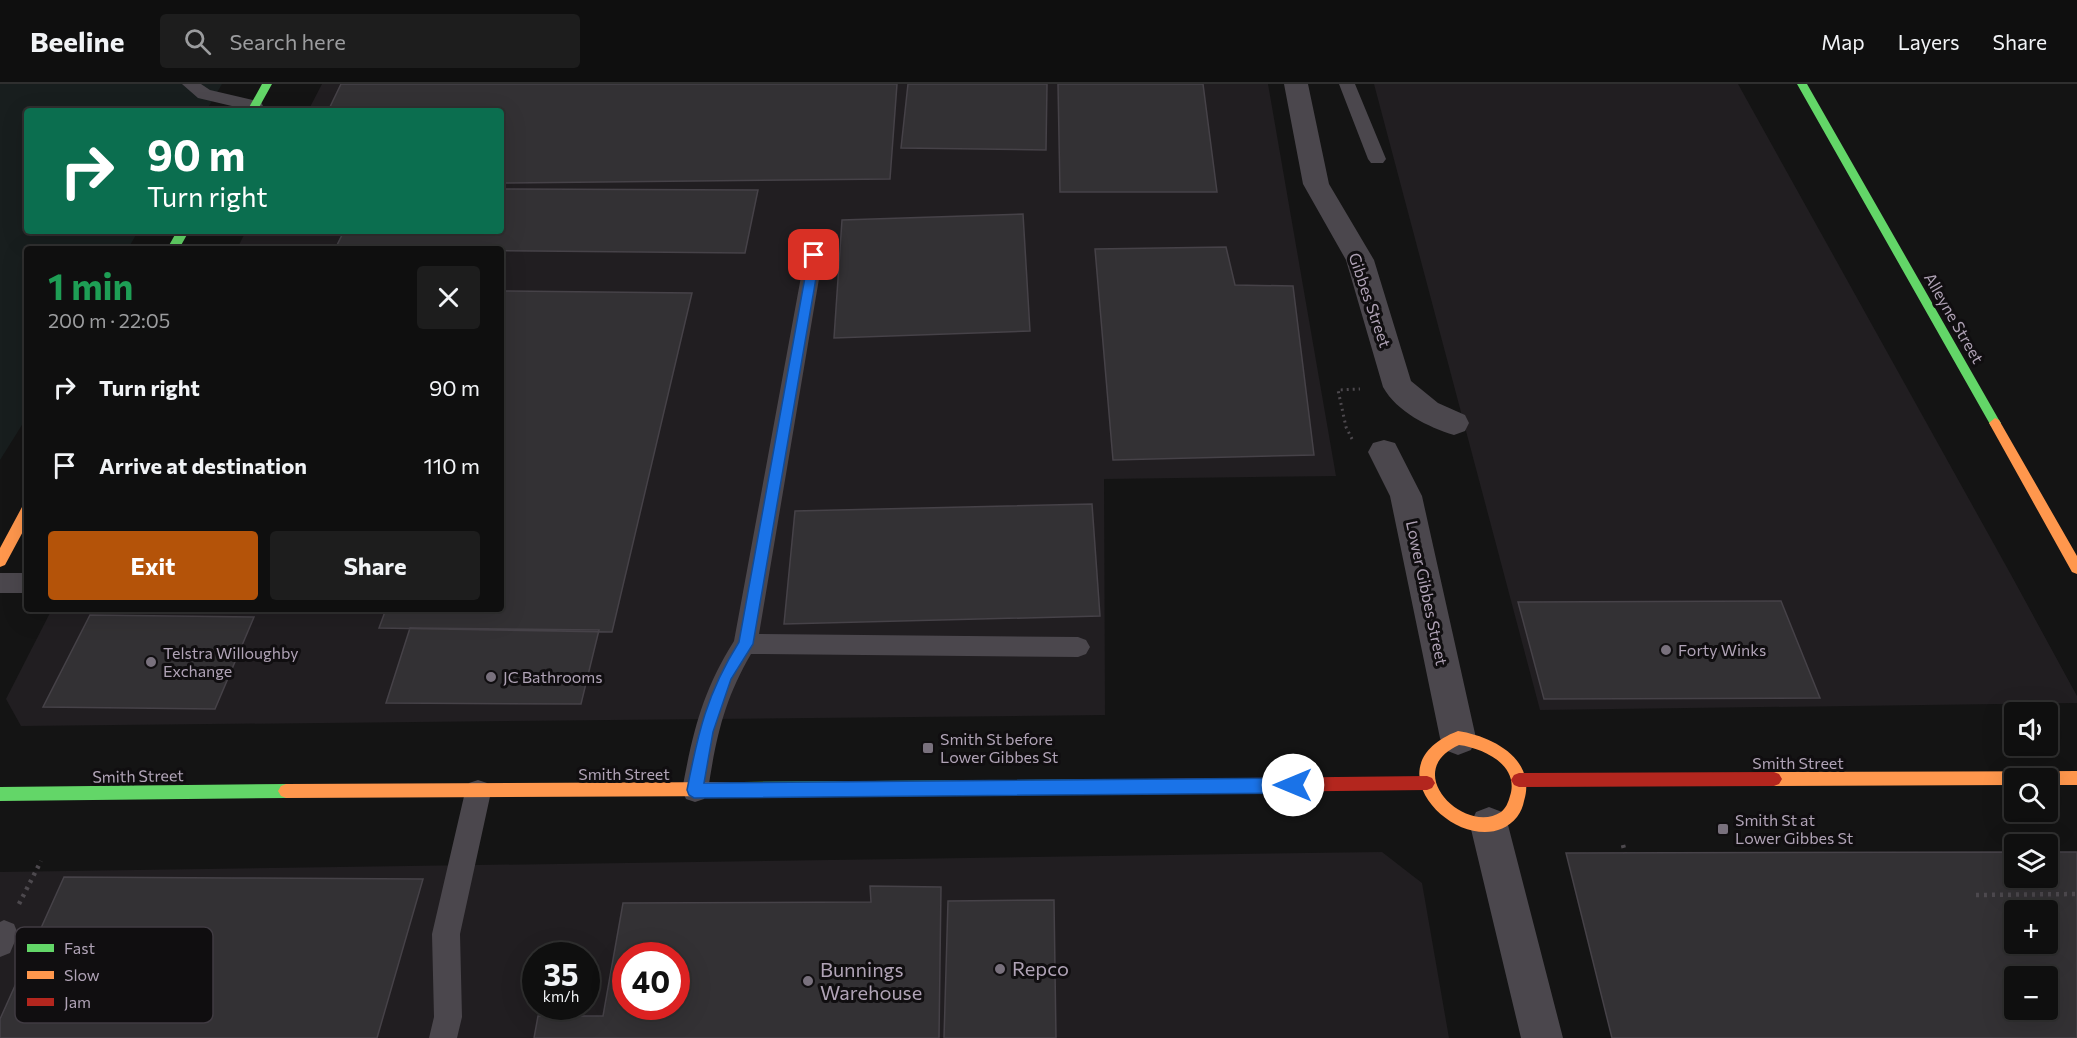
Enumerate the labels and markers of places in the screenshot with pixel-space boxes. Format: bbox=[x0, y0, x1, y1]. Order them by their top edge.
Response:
pin bbox=[788, 229, 839, 280]
place label: Forty Winks bbox=[1678, 640, 1766, 659]
place label: Telstra Willoughby Exchange bbox=[163, 643, 298, 680]
marker: Forty Winks bbox=[1659, 643, 1673, 657]
marker: Telstra Willoughby Exchange bbox=[144, 655, 158, 669]
place label: JC Bathrooms bbox=[503, 667, 603, 686]
marker: JC Bathrooms bbox=[484, 670, 498, 684]
place label: Smith St before Lower Gibbes St bbox=[940, 729, 1059, 766]
marker: Smith St before Lower Gibbes St bbox=[921, 741, 935, 755]
place label: Smith St at Lower Gibbes St bbox=[1735, 810, 1854, 847]
marker: Smith St at Lower Gibbes St bbox=[1716, 822, 1730, 836]
place label: Repco bbox=[1012, 956, 1069, 980]
place label: Bunnings Warehouse bbox=[820, 957, 922, 1004]
marker: Repco bbox=[993, 962, 1007, 976]
marker: Bunnings Warehouse bbox=[801, 974, 815, 988]

